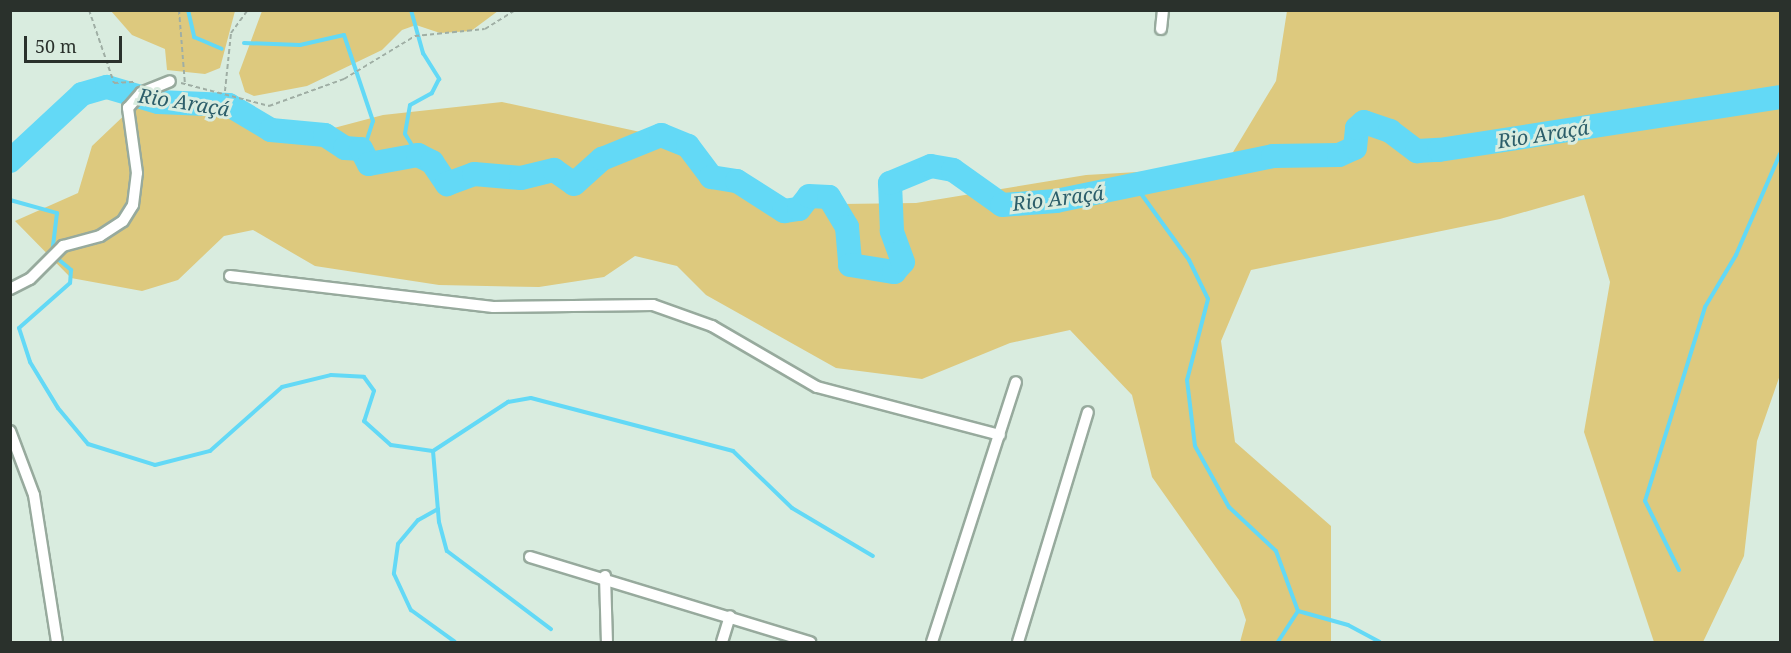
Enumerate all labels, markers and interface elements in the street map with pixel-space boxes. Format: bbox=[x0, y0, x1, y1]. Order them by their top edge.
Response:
scale bar bbox=[27, 24, 124, 62]
text: 50 m bbox=[35, 34, 77, 58]
water label: Rio Araçá bbox=[137, 83, 231, 121]
water label: Rio Araçá bbox=[1496, 115, 1590, 153]
water label: Rio Araçá bbox=[1011, 180, 1105, 216]

